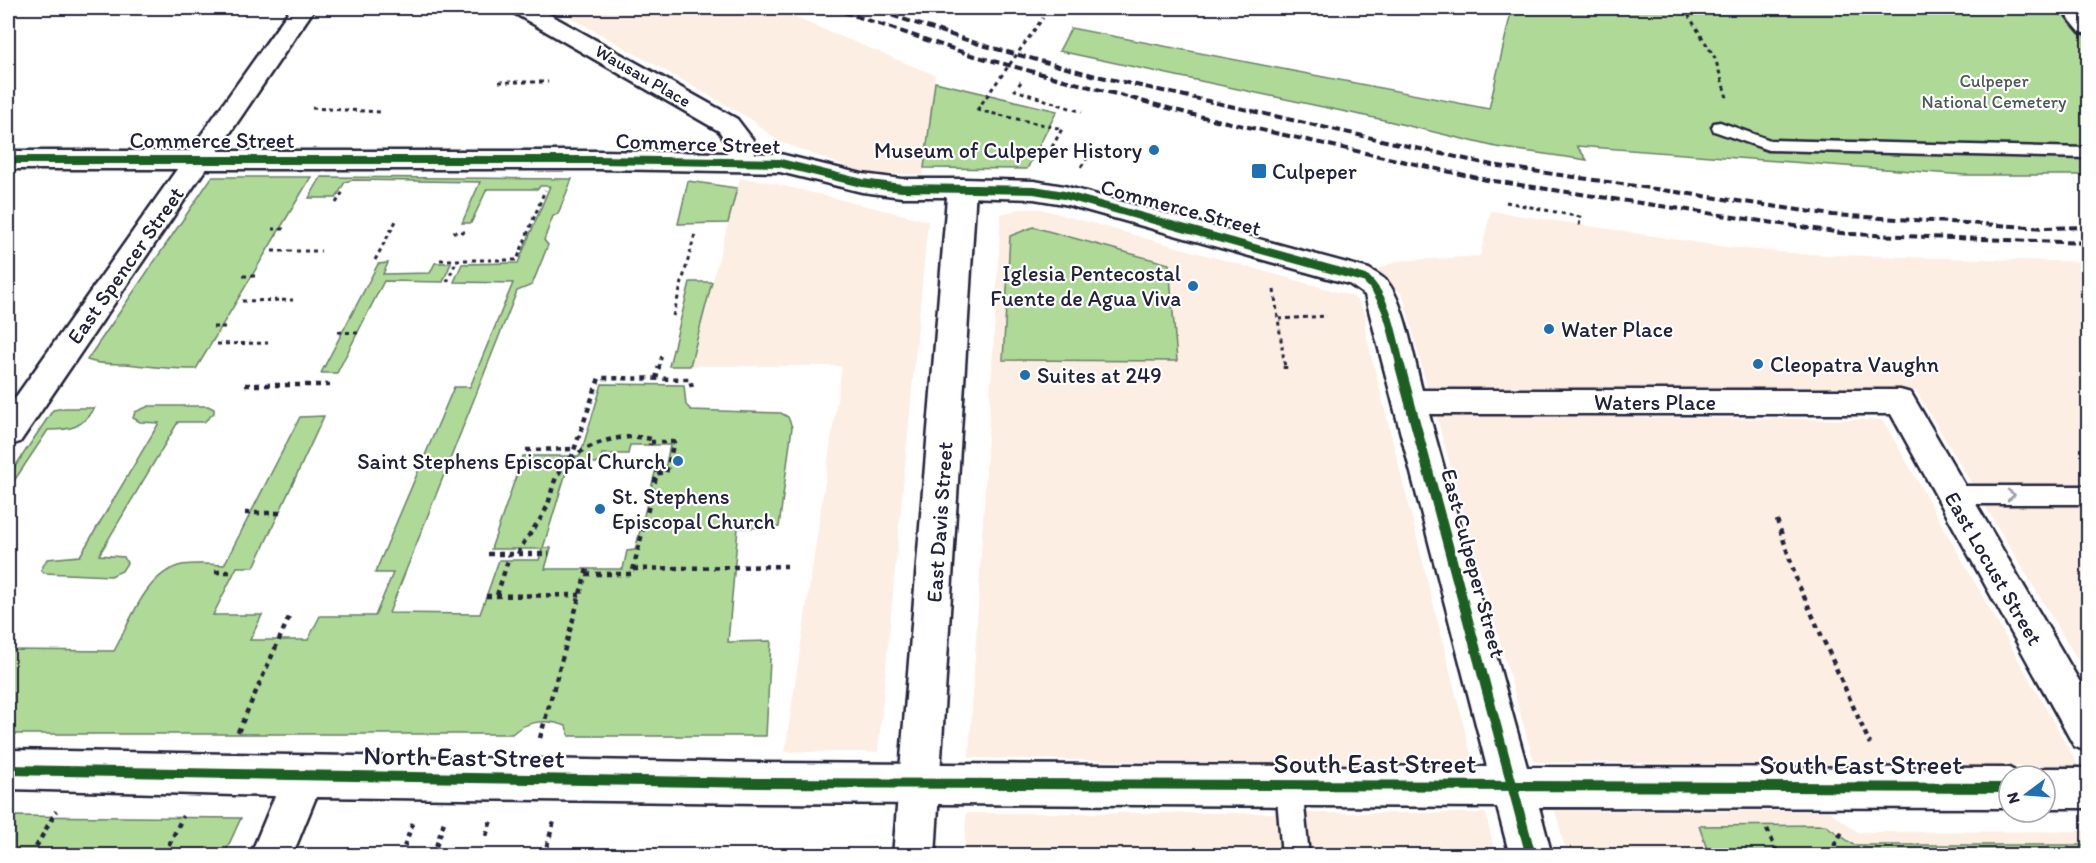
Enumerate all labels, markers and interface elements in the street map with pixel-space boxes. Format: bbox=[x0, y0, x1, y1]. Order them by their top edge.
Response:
street label: Wausau Place bbox=[591, 40, 695, 112]
park label: Culpeper National Cemetery bbox=[1922, 70, 2067, 113]
street label: Commerce Street bbox=[129, 127, 295, 154]
street label: Commerce Street bbox=[615, 127, 781, 160]
place label: Museum of Culpeper History bbox=[874, 137, 1143, 164]
marker: Museum of Culpeper History bbox=[1147, 143, 1161, 157]
place label: Culpeper bbox=[1272, 158, 1357, 185]
marker: Culpeper bbox=[1250, 162, 1268, 180]
street label: Commerce Street bbox=[1098, 173, 1264, 242]
street label: East Spencer Street bbox=[61, 181, 190, 349]
place label: Iglesia Pentecostal Fuente de Agua Viva bbox=[990, 260, 1181, 312]
marker: Iglesia Pentecostal Fuente de Agua Viva bbox=[1186, 279, 1200, 293]
place label: Water Place bbox=[1561, 316, 1673, 343]
marker: Water Place bbox=[1542, 322, 1556, 336]
place label: Cleopatra Vaughn bbox=[1770, 351, 1940, 378]
marker: Cleopatra Vaughn bbox=[1751, 357, 1765, 371]
place label: Suites at 249 bbox=[1037, 362, 1162, 389]
marker: Suites at 249 bbox=[1018, 368, 1032, 382]
street label: Waters Place bbox=[1594, 389, 1716, 416]
street label: East Davis Street bbox=[920, 441, 959, 603]
place label: Saint Stephens Episcopal Church bbox=[357, 448, 666, 475]
marker: Saint Stephens Episcopal Church bbox=[671, 454, 685, 468]
street label: East Culpeper Street bbox=[1435, 466, 1512, 661]
place label: St. Stephens Episcopal Church bbox=[612, 483, 776, 535]
street label: East Locust Street bbox=[1939, 487, 2048, 650]
one-way arrow bbox=[2007, 489, 2016, 501]
marker: St. Stephens Episcopal Church bbox=[593, 502, 607, 516]
street label: North East Street bbox=[363, 738, 565, 775]
street label: South East Street bbox=[1274, 747, 1476, 780]
street label: South East Street bbox=[1760, 748, 1962, 781]
north arrow bbox=[1997, 764, 2057, 824]
text: N bbox=[2002, 790, 2024, 806]

